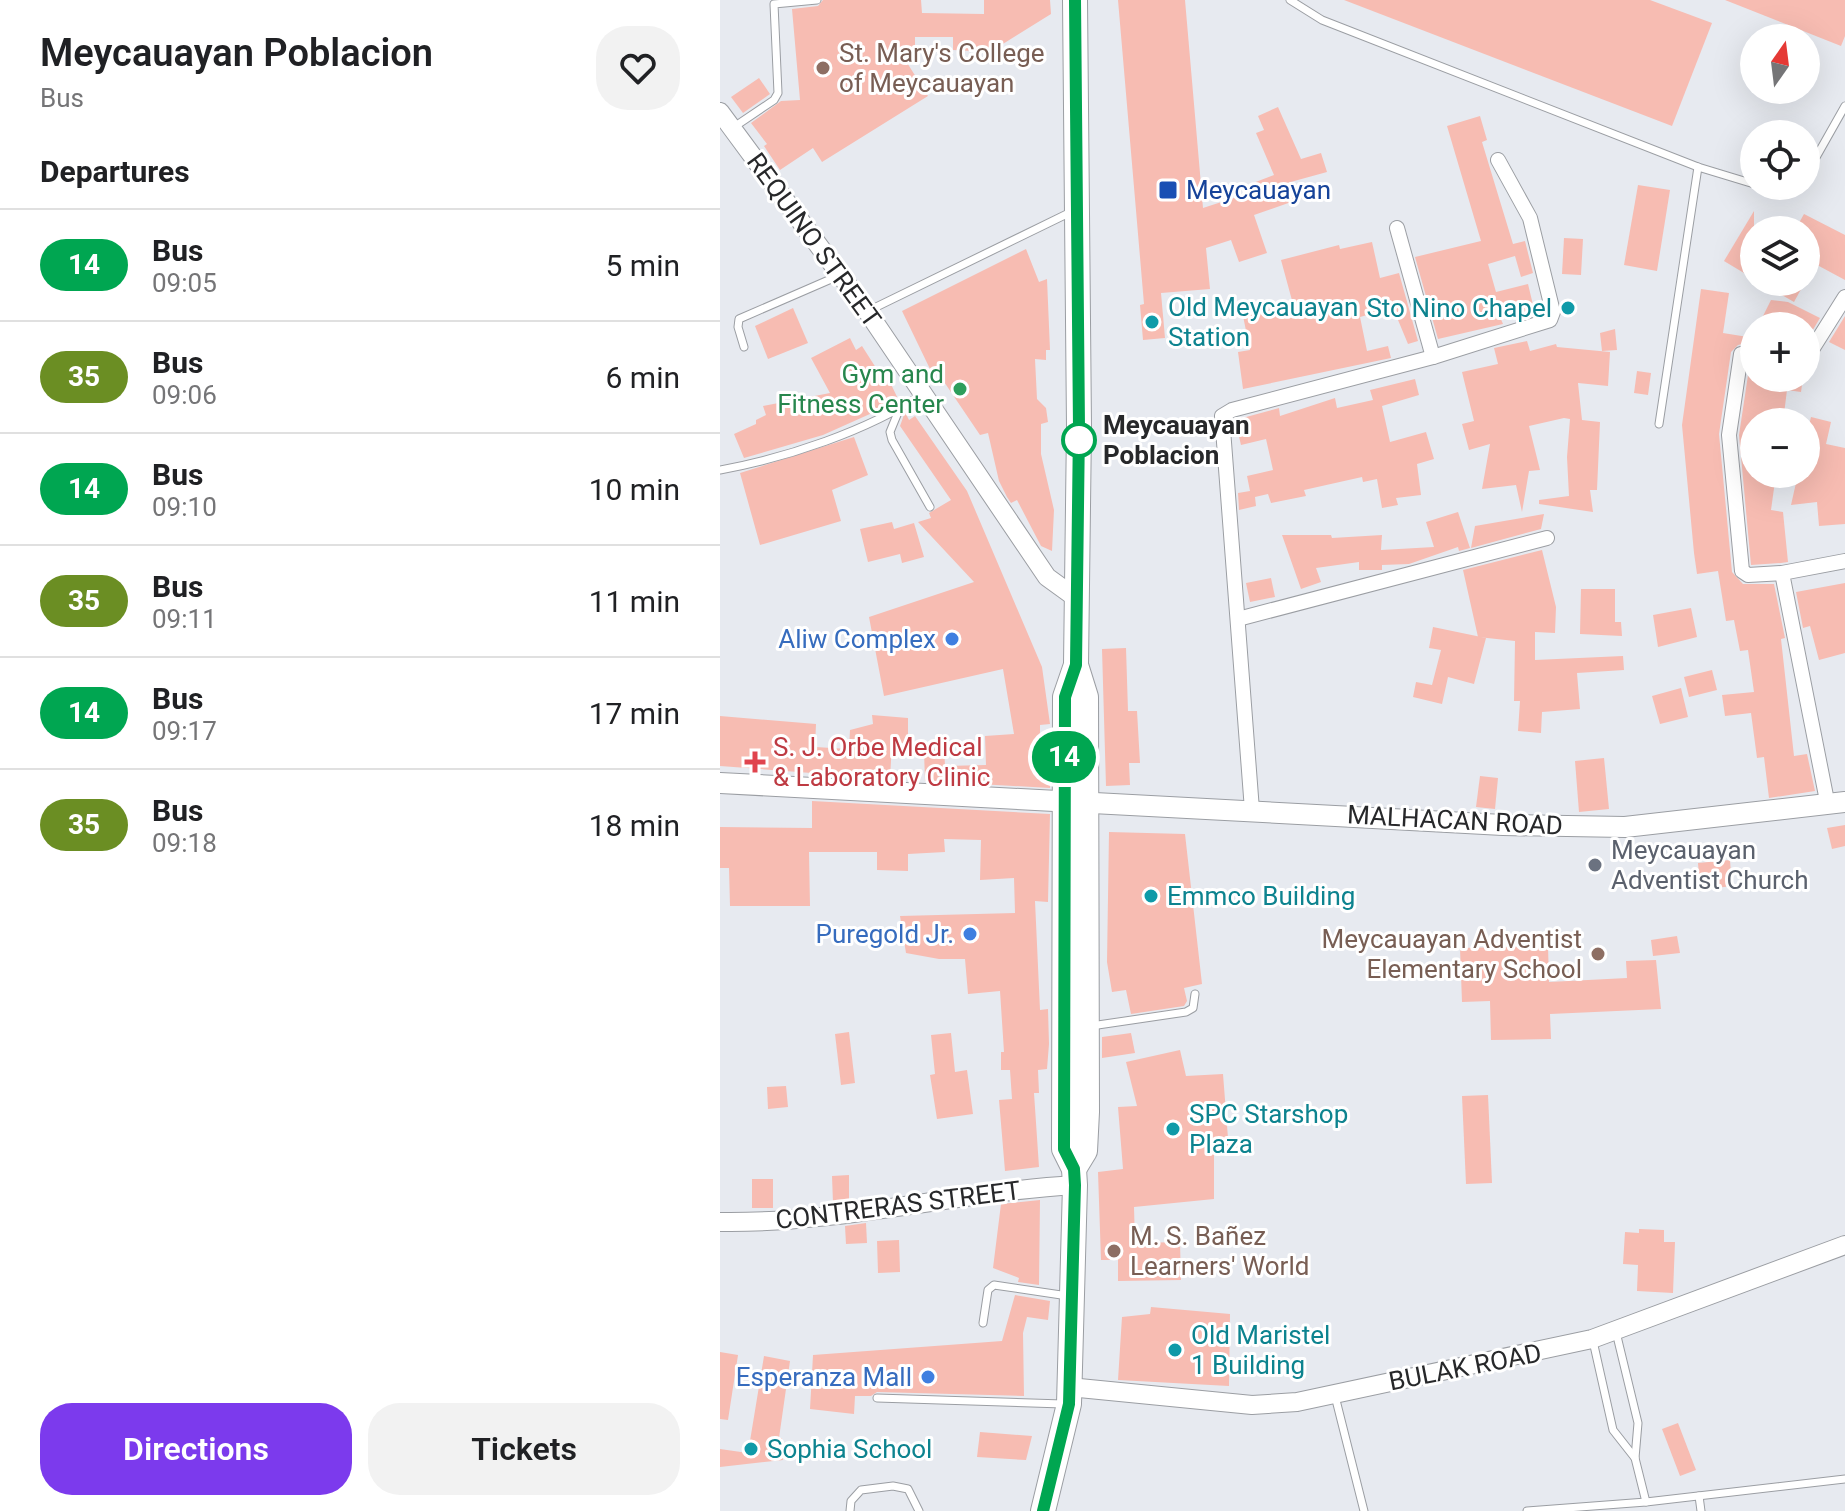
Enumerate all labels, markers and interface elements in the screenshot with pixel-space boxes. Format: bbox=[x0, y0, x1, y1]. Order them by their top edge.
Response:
north arrow bbox=[1740, 24, 1820, 104]
map controls bbox=[1740, 24, 1820, 488]
button: heart bbox=[596, 26, 680, 110]
text: Meycauayan Poblacion bbox=[40, 31, 433, 75]
place label: St. Mary's College of Meycauayan bbox=[839, 38, 1045, 98]
marker: St. Mary's College of Meycauayan bbox=[814, 59, 832, 77]
text: Bus bbox=[40, 83, 84, 113]
button: locate bbox=[1740, 120, 1820, 200]
street label: REQUINO STREET bbox=[741, 147, 887, 333]
text: Departures bbox=[40, 154, 190, 189]
place label: Meycauayan bbox=[1186, 175, 1331, 205]
marker: Meycauayan bbox=[1157, 179, 1179, 201]
button: layers bbox=[1740, 216, 1820, 296]
text: Bus bbox=[152, 233, 203, 268]
text: 14 bbox=[68, 248, 100, 281]
text: 5 min bbox=[606, 248, 680, 283]
text: 09:05 bbox=[152, 268, 217, 298]
place label: Old Meycauayan Station bbox=[1168, 292, 1358, 352]
place label: Sto Nino Chapel bbox=[1366, 293, 1552, 323]
marker: Sto Nino Chapel bbox=[1559, 299, 1577, 317]
button: + bbox=[1740, 312, 1820, 392]
marker: Old Meycauayan Station bbox=[1143, 313, 1161, 331]
text: Bus bbox=[152, 345, 203, 380]
place label: Gym and Fitness Center bbox=[777, 359, 944, 419]
text: 35 bbox=[68, 360, 100, 393]
text: 6 min bbox=[606, 360, 680, 395]
text: 09:06 bbox=[152, 380, 217, 410]
marker: Gym and Fitness Center bbox=[951, 380, 969, 398]
button: − bbox=[1740, 408, 1820, 488]
place label: Meycauayan Poblacion bbox=[1103, 410, 1250, 470]
marker: Meycauayan Poblacion bbox=[1062, 423, 1096, 457]
text: Bus bbox=[152, 457, 203, 492]
text: 14 bbox=[68, 472, 100, 505]
text: 10 min bbox=[589, 472, 680, 507]
text: 09:10 bbox=[152, 492, 217, 522]
text: Bus bbox=[152, 569, 203, 604]
text: 35 bbox=[68, 584, 100, 617]
text: 11 min bbox=[589, 584, 680, 619]
text: 09:11 bbox=[152, 604, 217, 634]
place label: Aliw Complex bbox=[778, 624, 936, 654]
marker: Aliw Complex bbox=[943, 630, 961, 648]
text: Bus bbox=[152, 681, 203, 716]
text: 14 bbox=[68, 696, 100, 729]
text: 17 min bbox=[589, 696, 680, 731]
text: 09:17 bbox=[152, 716, 217, 746]
line badge: 14 bbox=[1028, 731, 1100, 783]
place label: S. J. Orbe Medical & Laboratory Clinic bbox=[773, 732, 990, 792]
text: 14 bbox=[1048, 740, 1080, 773]
marker: S. J. Orbe Medical & Laboratory Clinic bbox=[744, 751, 766, 773]
text: Bus bbox=[152, 793, 203, 828]
street label: MALHACAN ROAD bbox=[1346, 799, 1564, 841]
text: 35 bbox=[68, 808, 100, 841]
text: 18 min bbox=[589, 808, 680, 843]
text: 09:18 bbox=[152, 828, 217, 858]
place label: Meycauayan Adventist Church bbox=[1611, 835, 1808, 895]
marker: Meycauayan Adventist Church bbox=[1586, 856, 1604, 874]
place label: Emmco Building bbox=[1167, 881, 1355, 911]
marker: Emmco Building bbox=[1142, 887, 1160, 905]
place label: Puregold Jr. bbox=[816, 919, 954, 949]
place label: Meycauayan Adventist Elementary School bbox=[1321, 924, 1582, 984]
marker: Puregold Jr. bbox=[961, 925, 979, 943]
marker: Meycauayan Adventist Elementary School bbox=[1589, 945, 1607, 963]
place label: SPC Starshop Plaza bbox=[1189, 1099, 1348, 1159]
marker: SPC Starshop Plaza bbox=[1164, 1120, 1182, 1138]
street label: CONTRERAS STREET bbox=[774, 1175, 1022, 1235]
place label: M. S. Bañez Learners' World bbox=[1130, 1221, 1309, 1281]
marker: M. S. Bañez Learners' World bbox=[1105, 1242, 1123, 1260]
place label: Old Maristel 1 Building bbox=[1191, 1320, 1330, 1380]
street label: BULAK ROAD bbox=[1386, 1338, 1544, 1396]
marker: Old Maristel 1 Building bbox=[1166, 1341, 1184, 1359]
place label: Esperanza Mall bbox=[736, 1362, 912, 1392]
marker: Esperanza Mall bbox=[919, 1368, 937, 1386]
button: Directions bbox=[40, 1403, 352, 1495]
button: Tickets bbox=[368, 1403, 680, 1495]
place label: Sophia School bbox=[767, 1434, 932, 1464]
marker: Sophia School bbox=[742, 1440, 760, 1458]

